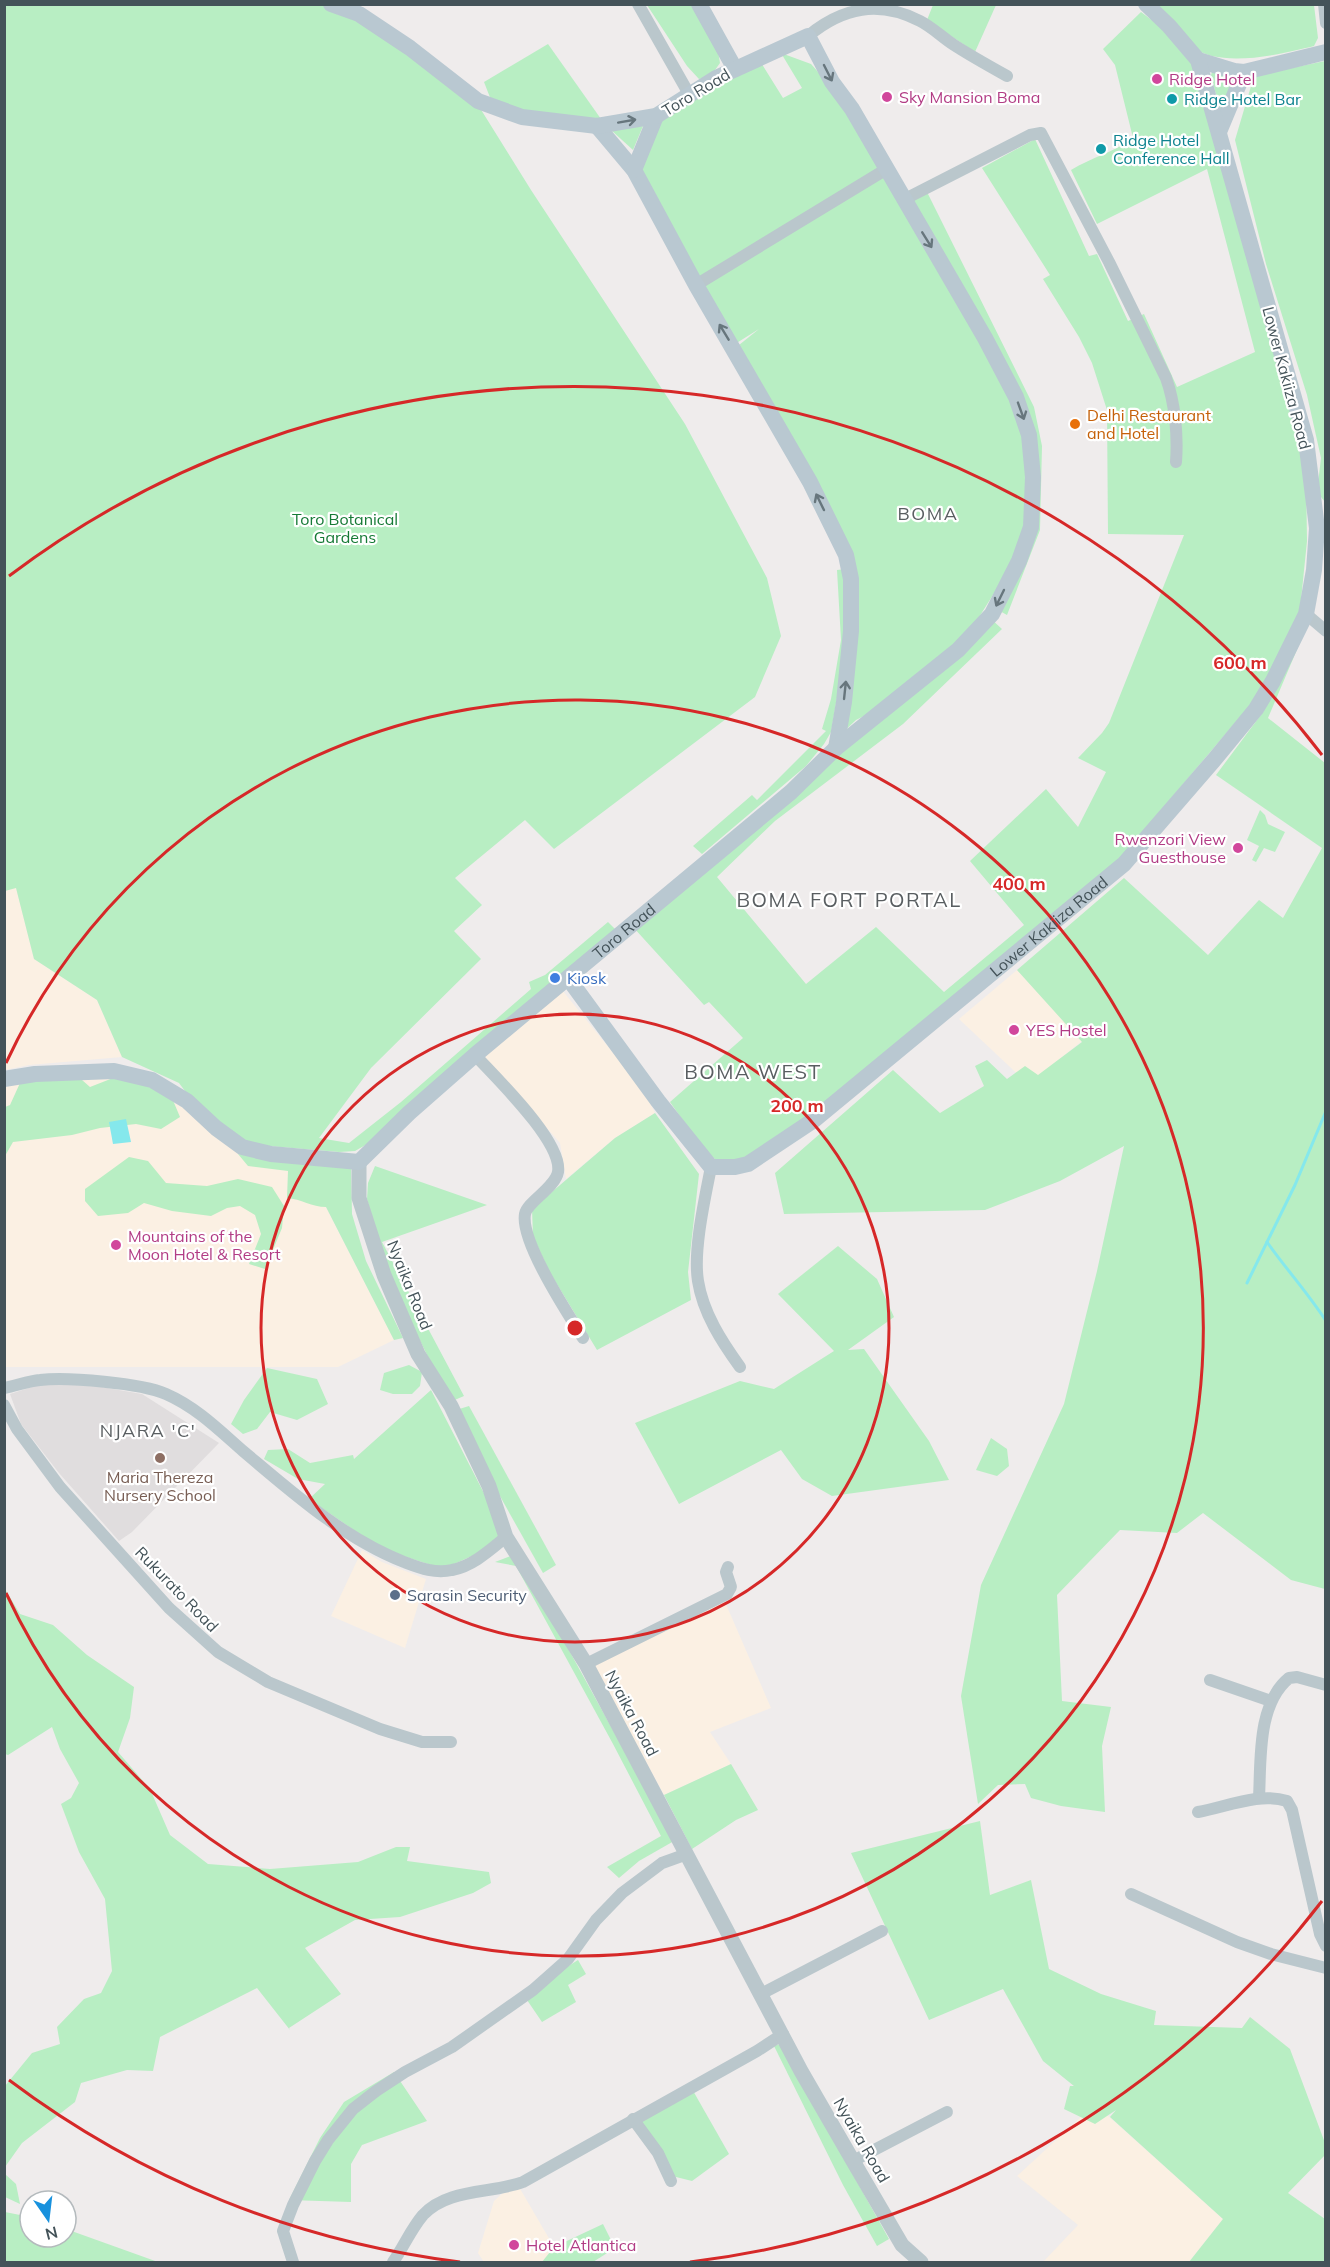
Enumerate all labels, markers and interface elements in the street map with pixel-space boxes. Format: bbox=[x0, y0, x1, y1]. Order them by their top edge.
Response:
one-way arrow bbox=[822, 63, 834, 81]
street label: Toro Road bbox=[658, 64, 734, 120]
place label: Ridge Hotel bbox=[1169, 69, 1255, 89]
marker: Ridge Hotel bbox=[1150, 72, 1164, 86]
place label: Sky Mansion Boma bbox=[899, 87, 1040, 107]
place label: Ridge Hotel Bar bbox=[1184, 89, 1301, 109]
marker: Sky Mansion Boma bbox=[880, 90, 894, 104]
marker: Ridge Hotel Bar bbox=[1165, 92, 1179, 106]
one-way arrow bbox=[616, 115, 636, 126]
place label: Ridge Hotel Conference Hall bbox=[1113, 130, 1230, 168]
marker: Ridge Hotel Conference Hall bbox=[1094, 142, 1108, 156]
one-way arrow bbox=[921, 231, 933, 248]
street label: Lower Kakiiza Road bbox=[1258, 304, 1316, 452]
one-way arrow bbox=[718, 324, 730, 341]
one-way arrow bbox=[1016, 401, 1027, 420]
place label: Delhi Restaurant and Hotel bbox=[1087, 405, 1211, 443]
marker: Delhi Restaurant and Hotel bbox=[1068, 417, 1082, 431]
one-way arrow bbox=[814, 493, 826, 511]
district label: BOMA bbox=[898, 502, 958, 525]
park label: Toro Botanical Gardens bbox=[292, 509, 398, 547]
one-way arrow bbox=[994, 588, 1006, 606]
text: 600 m bbox=[1213, 651, 1267, 674]
one-way arrow bbox=[840, 681, 851, 701]
place label: Rwenzori View Guesthouse bbox=[1115, 829, 1226, 867]
marker: Rwenzori View Guesthouse bbox=[1231, 841, 1245, 855]
street label: Lower Kakiiza Road bbox=[986, 872, 1112, 981]
text: 400 m bbox=[992, 872, 1046, 895]
district label: BOMA FORT PORTAL bbox=[736, 887, 962, 912]
street label: Toro Road bbox=[588, 899, 660, 963]
place label: Kiosk bbox=[567, 968, 607, 988]
marker: Kiosk bbox=[548, 971, 562, 985]
place label: YES Hostel bbox=[1025, 1020, 1107, 1040]
marker: YES Hostel bbox=[1007, 1023, 1021, 1037]
district label: BOMA WEST bbox=[684, 1059, 822, 1084]
text: 200 m bbox=[770, 1094, 824, 1117]
place label: Mountains of the Moon Hotel & Resort bbox=[128, 1226, 281, 1264]
street label: Nyaika Road bbox=[383, 1237, 437, 1333]
marker: Mountains of the Moon Hotel & Resort bbox=[109, 1238, 123, 1252]
centre of rings bbox=[565, 1318, 585, 1338]
district label: NJARA 'C' bbox=[100, 1419, 196, 1442]
marker: Maria Thereza Nursery School bbox=[153, 1451, 167, 1465]
place label: Maria Thereza Nursery School bbox=[104, 1467, 216, 1505]
street label: Rukurato Road bbox=[131, 1542, 223, 1636]
place label: Sarasin Security bbox=[407, 1585, 527, 1605]
marker: Sarasin Security bbox=[388, 1588, 402, 1602]
street label: Nyaika Road bbox=[601, 1666, 663, 1760]
street label: Nyaika Road bbox=[830, 2094, 894, 2186]
north arrow bbox=[18, 2189, 78, 2249]
text: N bbox=[43, 2222, 60, 2245]
place label: Hotel Atlantica bbox=[526, 2235, 636, 2255]
marker: Hotel Atlantica bbox=[507, 2238, 521, 2252]

